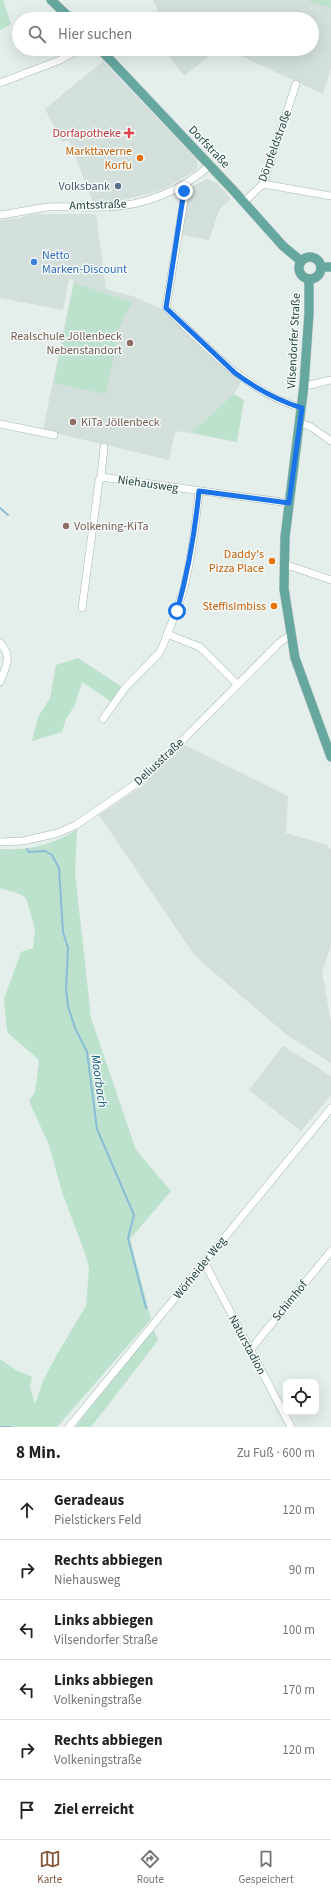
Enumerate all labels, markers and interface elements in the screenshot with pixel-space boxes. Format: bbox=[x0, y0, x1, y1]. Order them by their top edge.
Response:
search box bbox=[12, 12, 319, 56]
icon: search bbox=[26, 23, 48, 45]
text: Hier suchen bbox=[58, 24, 132, 45]
street label: Dörpfeldstraße bbox=[254, 108, 296, 184]
street label: Dorfstraße bbox=[184, 122, 234, 172]
place label: Dorfapotheke bbox=[52, 125, 121, 142]
marker: Dorfapotheke bbox=[124, 128, 134, 138]
place label: Markttaverne Korfu bbox=[66, 143, 132, 174]
marker: Markttaverne Korfu bbox=[135, 153, 145, 163]
place label: Volksbank bbox=[58, 178, 110, 195]
marker: Volksbank bbox=[113, 181, 123, 191]
route end bbox=[175, 182, 193, 200]
street label: Amtsstraße bbox=[69, 196, 127, 214]
place label: Netto Marken-Discount bbox=[42, 247, 127, 278]
marker: Netto Marken-Discount bbox=[29, 257, 39, 267]
street label: Vilsendorfer Straße bbox=[283, 293, 305, 389]
place label: Realschule Jöllenbeck Nebenstandort bbox=[11, 328, 122, 359]
marker: Realschule Jöllenbeck Nebenstandort bbox=[125, 338, 135, 348]
place label: KiTa Jöllenbeck bbox=[81, 414, 160, 431]
marker: KiTa Jöllenbeck bbox=[68, 417, 78, 427]
street label: Niehausweg bbox=[116, 471, 180, 497]
place label: Volkening-KiTa bbox=[74, 518, 149, 535]
marker: Volkening-KiTa bbox=[61, 521, 71, 531]
place label: Daddy's Pizza Place bbox=[209, 546, 264, 577]
marker: Daddy's Pizza Place bbox=[267, 556, 277, 566]
place label: SteffisImbiss bbox=[202, 598, 266, 615]
marker: SteffisImbiss bbox=[269, 601, 279, 611]
route start bbox=[168, 602, 186, 620]
street label: Deliusstraße bbox=[130, 734, 188, 790]
water label: Moorbach bbox=[86, 1053, 112, 1109]
street label: Wörheider Weg bbox=[169, 1233, 231, 1303]
street label: Schimhof bbox=[268, 1277, 312, 1325]
street label: Naturstadion bbox=[224, 1312, 270, 1378]
map controls bbox=[283, 1379, 319, 1415]
button: locate bbox=[283, 1379, 319, 1415]
text: 8 Min. bbox=[16, 1441, 61, 1465]
text: Zu Fuß · 600 m bbox=[237, 1444, 315, 1462]
text: Geradeaus bbox=[54, 1490, 124, 1511]
icon: ahead bbox=[16, 1499, 38, 1521]
text: 120 m bbox=[282, 1501, 315, 1519]
text: Pielstickers Feld bbox=[54, 1511, 141, 1529]
text: Rechts abbiegen bbox=[54, 1550, 163, 1571]
icon: right bbox=[16, 1559, 38, 1581]
text: 90 m bbox=[289, 1561, 315, 1579]
text: Niehausweg bbox=[54, 1571, 120, 1589]
text: Links abbiegen bbox=[54, 1610, 153, 1631]
icon: left bbox=[16, 1619, 38, 1641]
text: 100 m bbox=[282, 1621, 315, 1639]
text: Vilsendorfer Straße bbox=[54, 1631, 158, 1649]
text: Links abbiegen bbox=[54, 1670, 153, 1691]
icon: left bbox=[16, 1679, 38, 1701]
text: 170 m bbox=[282, 1681, 315, 1699]
text: Volkeningstraße bbox=[54, 1691, 142, 1709]
text: Rechts abbiegen bbox=[54, 1730, 163, 1751]
icon: right bbox=[16, 1739, 38, 1761]
text: 120 m bbox=[282, 1741, 315, 1759]
text: Volkeningstraße bbox=[54, 1751, 142, 1769]
icon: arrive bbox=[16, 1799, 38, 1821]
text: Ziel erreicht bbox=[54, 1799, 134, 1820]
tab: Karte bbox=[37, 1848, 62, 1887]
tab: Route bbox=[137, 1848, 164, 1887]
tab: Gespeichert bbox=[239, 1848, 294, 1887]

